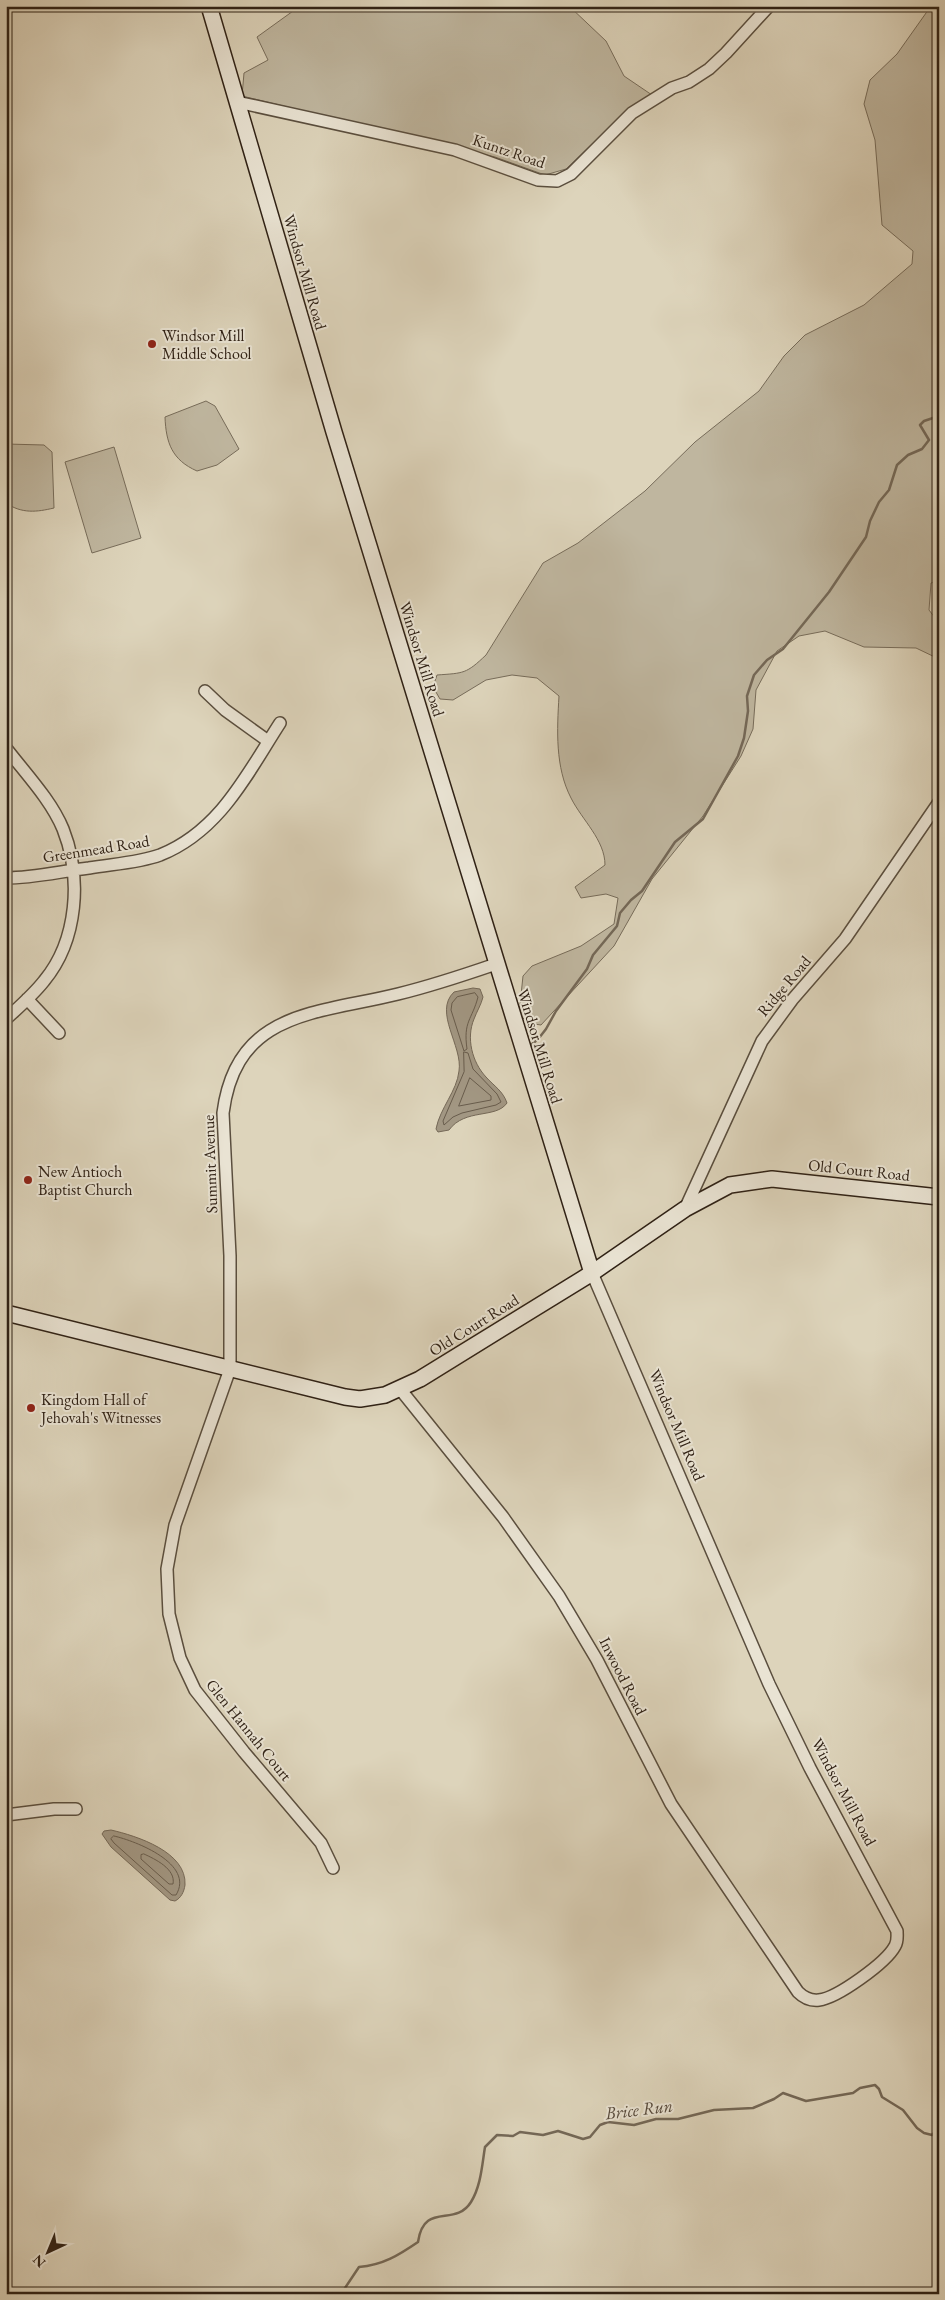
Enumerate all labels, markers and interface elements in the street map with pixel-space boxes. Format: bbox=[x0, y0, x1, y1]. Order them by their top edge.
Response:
street label: Kuntz Road bbox=[470, 129, 549, 174]
street label: Windsor Mill Road bbox=[278, 212, 332, 333]
place label: Windsor Mill Middle School bbox=[162, 325, 252, 364]
marker: Windsor Mill Middle School bbox=[146, 338, 158, 350]
street label: Windsor Mill Road bbox=[395, 599, 450, 720]
street label: Greenmead Road bbox=[41, 830, 152, 868]
street label: Ridge Road bbox=[752, 950, 816, 1021]
street label: Windsor Mill Road bbox=[513, 986, 568, 1107]
street label: Summit Avenue bbox=[198, 1114, 222, 1214]
street label: Old Court Road bbox=[807, 1154, 912, 1186]
place label: New Antioch Baptist Church bbox=[38, 1161, 133, 1200]
marker: New Antioch Baptist Church bbox=[22, 1174, 34, 1186]
street label: Old Court Road bbox=[425, 1289, 524, 1361]
street label: Windsor Mill Road bbox=[644, 1366, 710, 1485]
place label: Kingdom Hall of Jehovah's Witnesses bbox=[39, 1389, 161, 1428]
marker: Kingdom Hall of Jehovah's Witnesses bbox=[25, 1402, 37, 1414]
street label: Inwood Road bbox=[594, 1634, 652, 1719]
street label: Glen Hannah Court bbox=[201, 1675, 297, 1785]
street label: Windsor Mill Road bbox=[807, 1734, 882, 1850]
water label: Brice Run bbox=[603, 2093, 674, 2125]
north arrow bbox=[22, 2228, 72, 2278]
text: N bbox=[28, 2250, 49, 2272]

